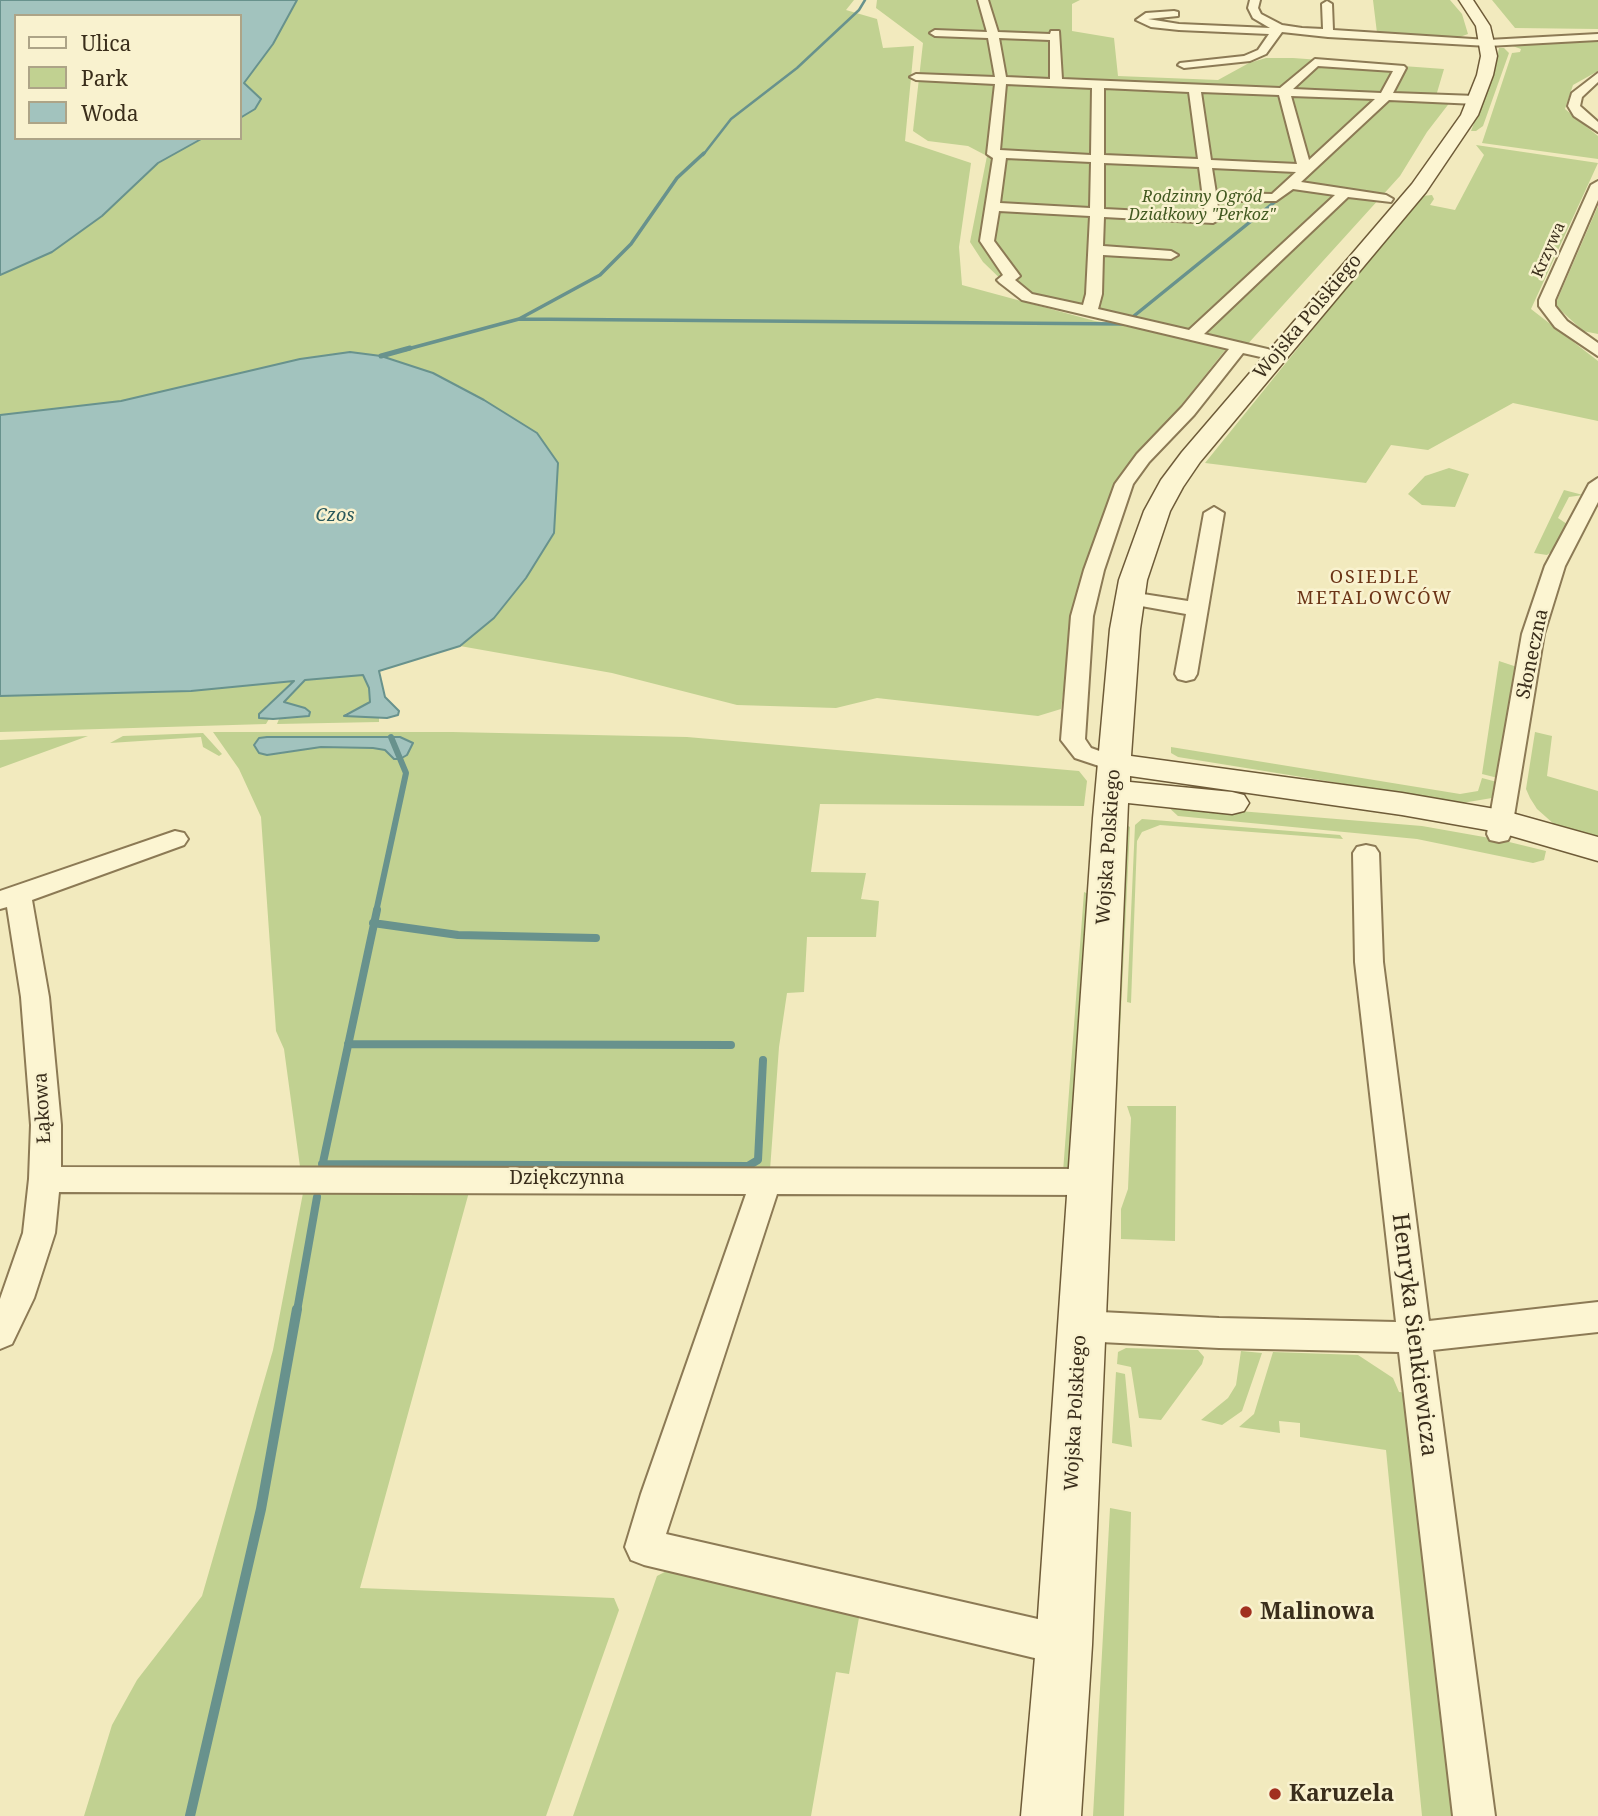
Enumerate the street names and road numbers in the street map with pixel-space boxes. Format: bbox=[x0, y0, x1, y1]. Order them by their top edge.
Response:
street label: Krzywa bbox=[1528, 219, 1570, 281]
street label: Wojska Polskiego bbox=[1249, 250, 1367, 384]
street label: Słoneczna bbox=[1512, 607, 1554, 701]
street label: Wojska Polskiego bbox=[1092, 768, 1126, 926]
street label: Łąkowa bbox=[30, 1072, 56, 1144]
street label: Dziękczynna bbox=[509, 1168, 625, 1190]
street label: Henryka Sienkiewicza bbox=[1385, 1212, 1443, 1458]
street label: Wojska Polskiego bbox=[1061, 1334, 1091, 1492]

